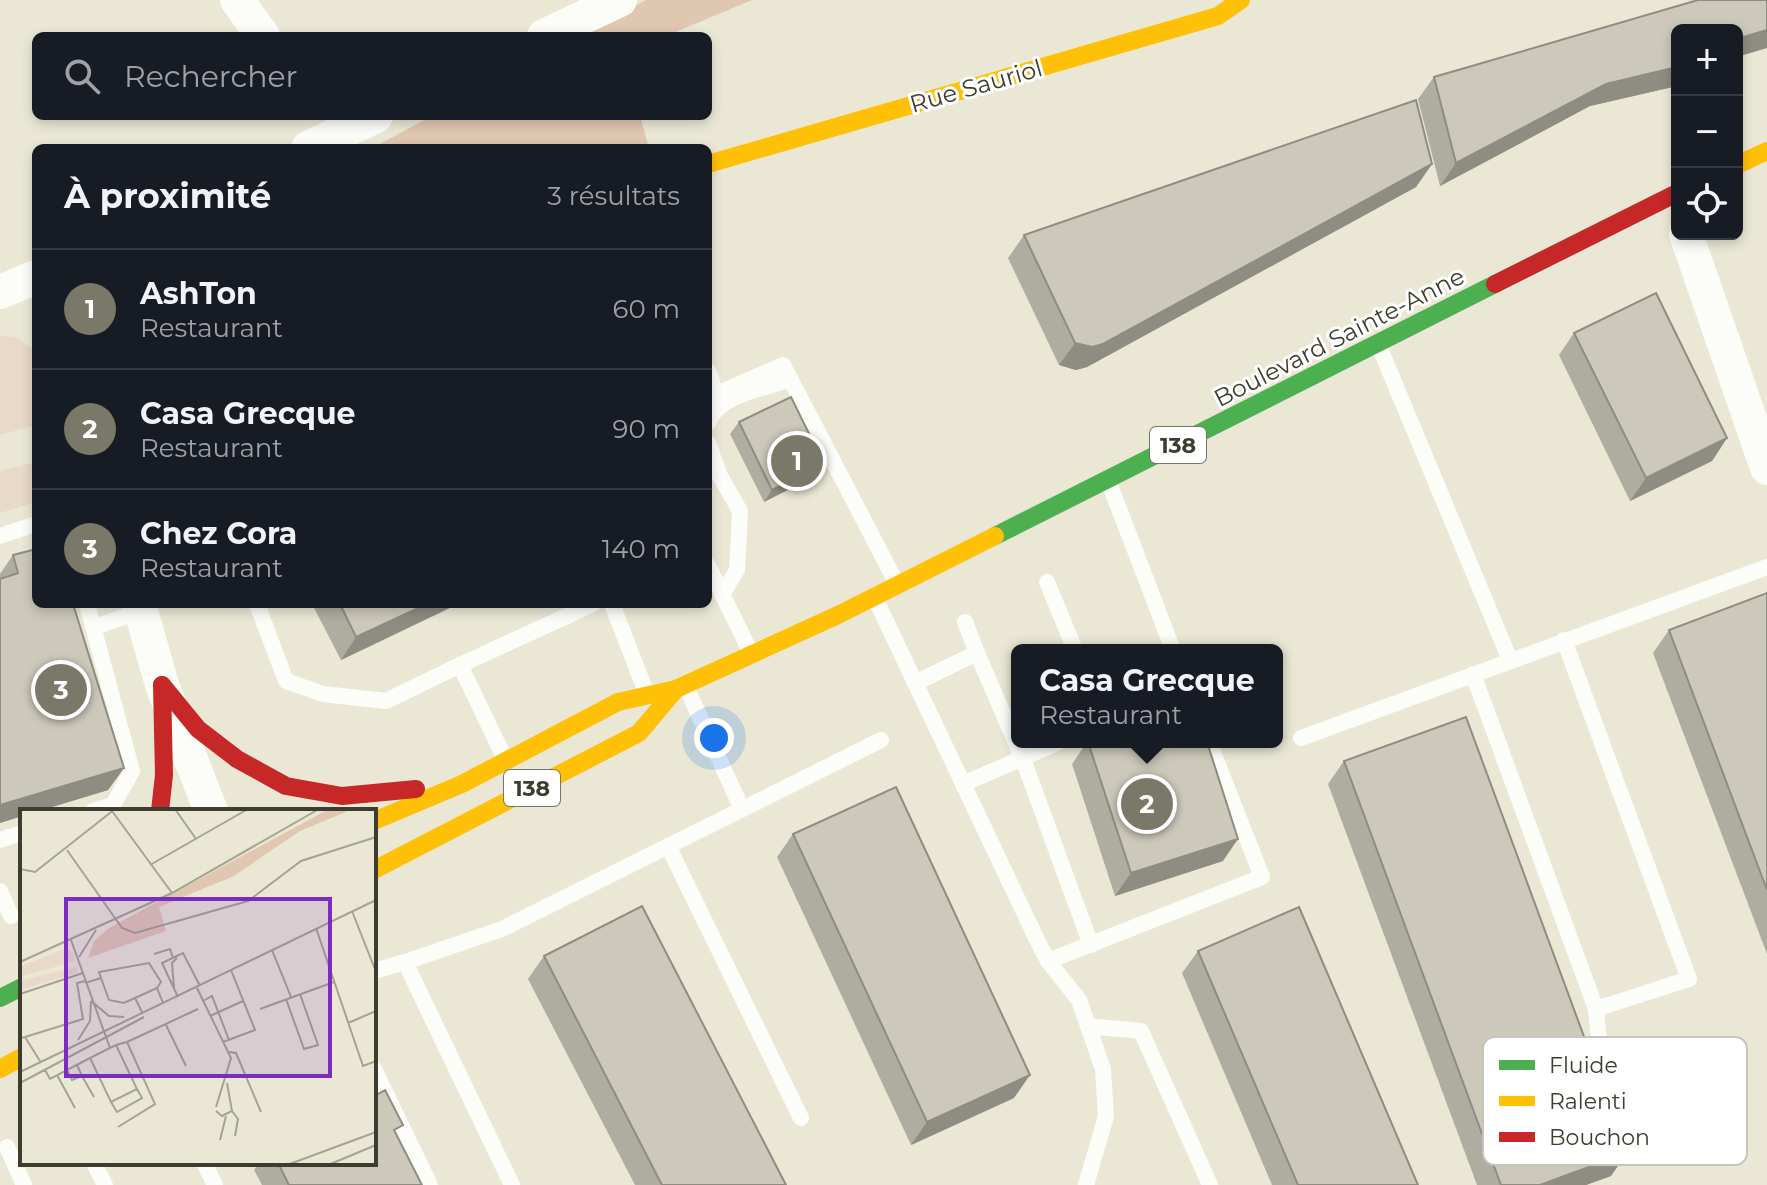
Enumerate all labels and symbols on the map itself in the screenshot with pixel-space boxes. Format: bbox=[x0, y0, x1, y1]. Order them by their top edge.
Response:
street label: Rue Sauriol bbox=[906, 53, 1046, 119]
street label: Boulevard Sainte-Anne bbox=[1209, 261, 1469, 413]
road number: 138 bbox=[1150, 427, 1206, 463]
pin: 1 bbox=[771, 431, 823, 491]
pin: 3 bbox=[35, 660, 87, 720]
your location bbox=[694, 718, 734, 758]
road number: 138 bbox=[504, 770, 560, 806]
pin: 2 bbox=[1121, 774, 1173, 834]
inset map bbox=[20, 809, 376, 1165]
legend bbox=[1483, 1037, 1747, 1165]
text: Fluide bbox=[1549, 1052, 1618, 1079]
text: Ralenti bbox=[1549, 1088, 1627, 1115]
text: Bouchon bbox=[1549, 1124, 1650, 1151]

